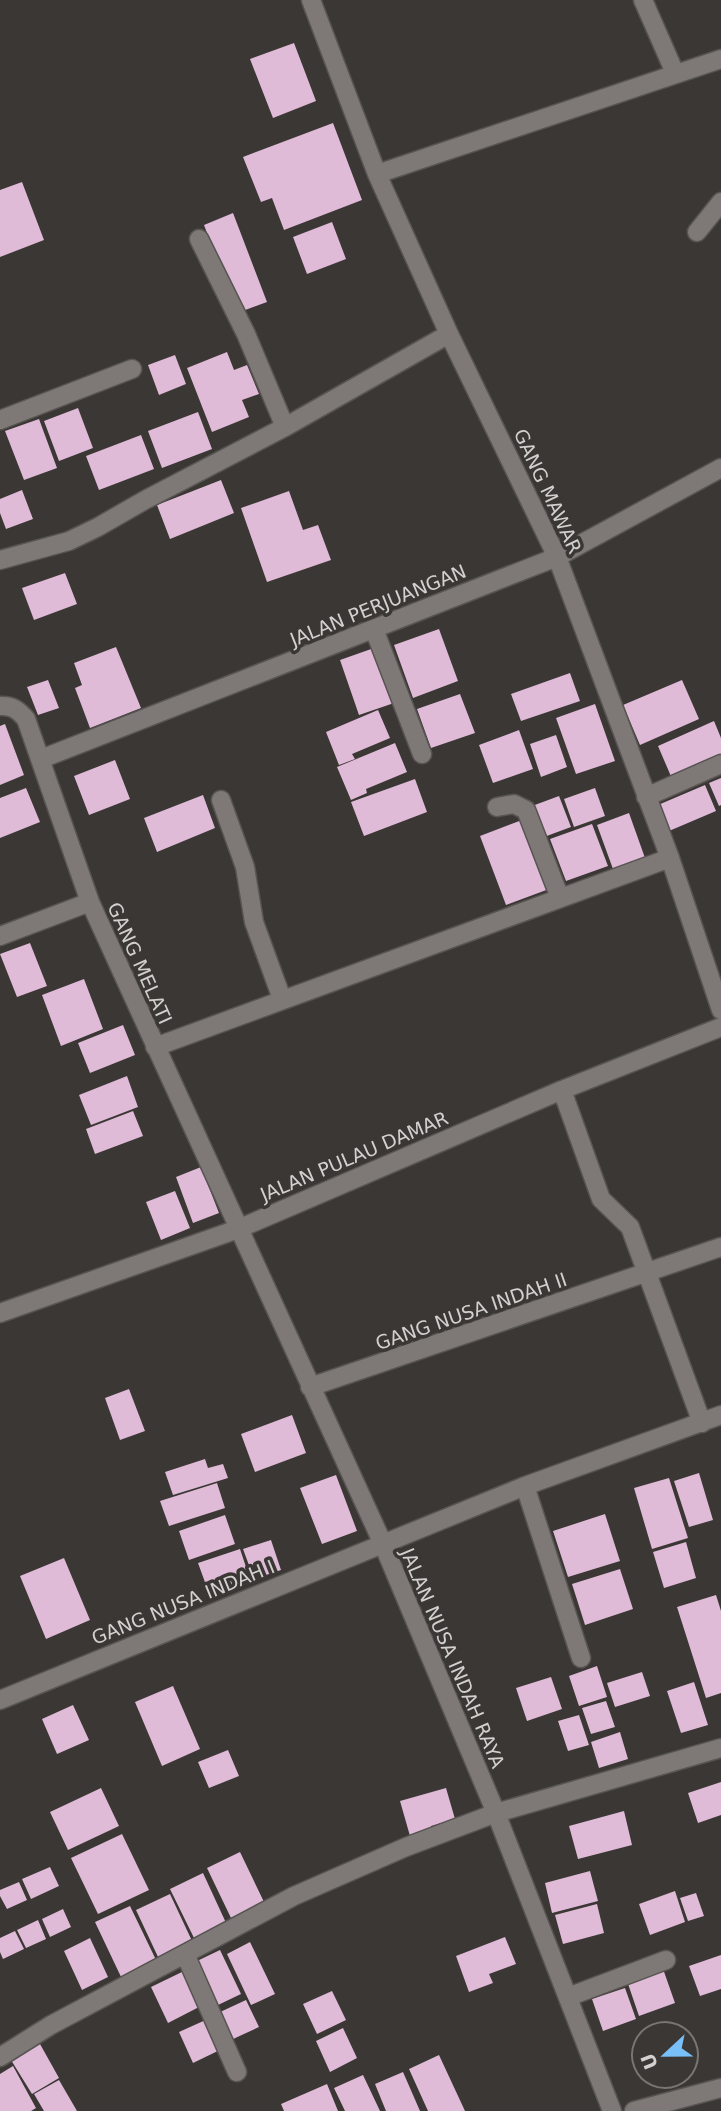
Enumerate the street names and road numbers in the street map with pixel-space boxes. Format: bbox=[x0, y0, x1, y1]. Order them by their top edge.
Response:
street label: GANG MAWAR bbox=[510, 425, 586, 557]
street label: JALAN PERJUANGAN bbox=[286, 560, 469, 651]
street label: GANG MELATI bbox=[103, 899, 177, 1027]
street label: JALAN PULAU DAMAR bbox=[256, 1106, 451, 1206]
street label: GANG NUSA INDAH II bbox=[372, 1268, 570, 1354]
street label: JALAN NUSA INDAH RAYA bbox=[396, 1544, 509, 1771]
street label: GANG NUSA INDAH I bbox=[88, 1555, 278, 1649]

